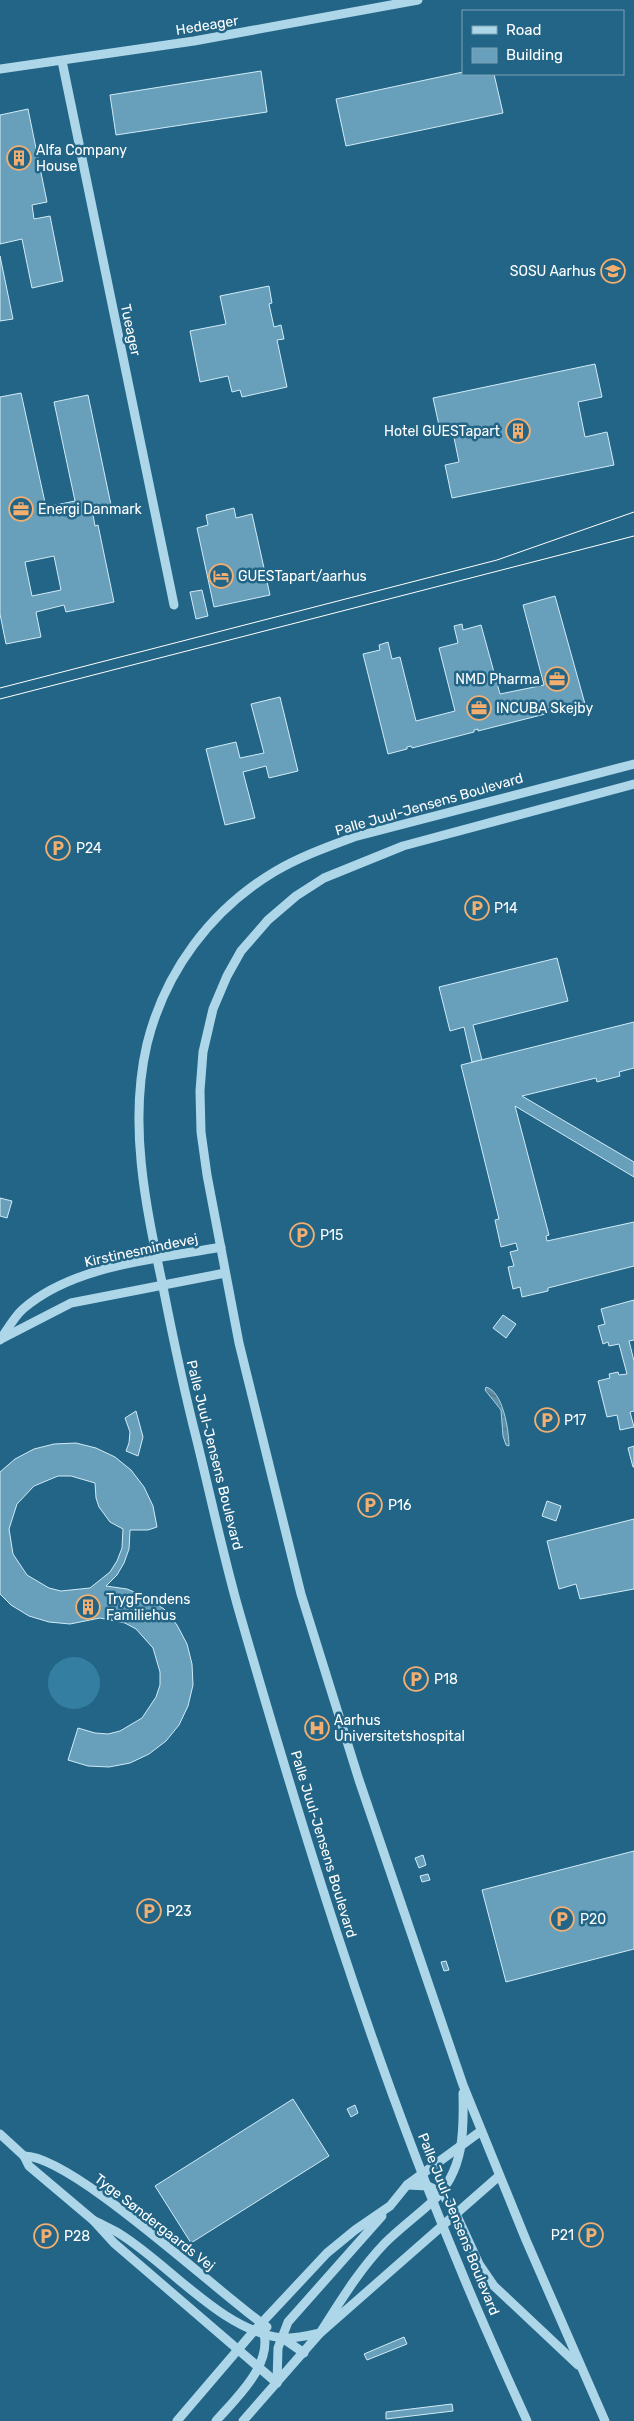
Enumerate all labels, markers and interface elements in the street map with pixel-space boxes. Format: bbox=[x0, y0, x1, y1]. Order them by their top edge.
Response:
legend bbox=[462, 10, 624, 75]
street label: Hedeager bbox=[175, 12, 240, 39]
text: Road bbox=[506, 21, 542, 39]
text: Building bbox=[506, 46, 563, 64]
place label: Alfa Company House bbox=[36, 142, 127, 175]
building icon: Alfa Company House bbox=[6, 145, 32, 171]
school or university icon: SOSU Aarhus bbox=[600, 258, 626, 284]
place label: SOSU Aarhus bbox=[510, 263, 596, 280]
street label: Tueager bbox=[117, 303, 144, 358]
building icon: Hotel GUESTapart bbox=[505, 418, 531, 444]
place label: Hotel GUESTapart bbox=[384, 423, 501, 440]
office icon: Energi Danmark bbox=[8, 496, 34, 522]
place label: Energi Danmark bbox=[38, 501, 143, 518]
hotel icon: GUESTapart/aarhus bbox=[208, 563, 234, 589]
place label: GUESTapart/aarhus bbox=[238, 568, 367, 585]
office icon: NMD Pharma bbox=[544, 666, 570, 692]
place label: NMD Pharma bbox=[455, 671, 540, 688]
office icon: INCUBA Skejby bbox=[466, 695, 492, 721]
place label: INCUBA Skejby bbox=[496, 700, 593, 717]
street label: Palle Juul-Jensens Boulevard bbox=[333, 769, 525, 840]
parking icon: P24 bbox=[45, 835, 71, 861]
place label: P24 bbox=[76, 840, 102, 857]
parking icon: P14 bbox=[464, 895, 490, 921]
place label: P14 bbox=[494, 900, 518, 917]
parking icon: P15 bbox=[289, 1222, 315, 1248]
place label: P15 bbox=[320, 1227, 343, 1244]
street label: Kirstinesmindevej bbox=[83, 1230, 199, 1271]
street label: Palle Juul-Jensens Boulevard bbox=[183, 1358, 246, 1552]
parking icon: P17 bbox=[534, 1407, 560, 1433]
place label: P17 bbox=[564, 1412, 586, 1429]
parking icon: P16 bbox=[357, 1492, 383, 1518]
place label: P16 bbox=[388, 1497, 411, 1514]
place label: TrygFondens Familiehus bbox=[106, 1591, 190, 1624]
building icon: TrygFondens Familiehus bbox=[75, 1594, 101, 1620]
parking icon: P18 bbox=[403, 1666, 429, 1692]
place label: P18 bbox=[434, 1671, 458, 1688]
place label: Aarhus Universitetshospital bbox=[334, 1712, 465, 1745]
hospital icon: Aarhus Universitetshospital bbox=[304, 1715, 330, 1741]
street label: Palle Juul-Jensens Boulevard bbox=[287, 1748, 360, 1940]
parking icon: P23 bbox=[136, 1898, 162, 1924]
place label: P23 bbox=[166, 1903, 192, 1920]
parking icon: P20 bbox=[549, 1906, 575, 1932]
place label: P20 bbox=[580, 1911, 606, 1928]
street label: Palle Juul-Jensens Boulevard bbox=[414, 2131, 503, 2318]
street label: Tyge Søndergaards Vej bbox=[91, 2170, 218, 2275]
parking icon: P21 bbox=[578, 2222, 604, 2248]
parking icon: P28 bbox=[33, 2223, 59, 2249]
place label: P21 bbox=[551, 2227, 574, 2244]
place label: P28 bbox=[64, 2228, 90, 2245]

